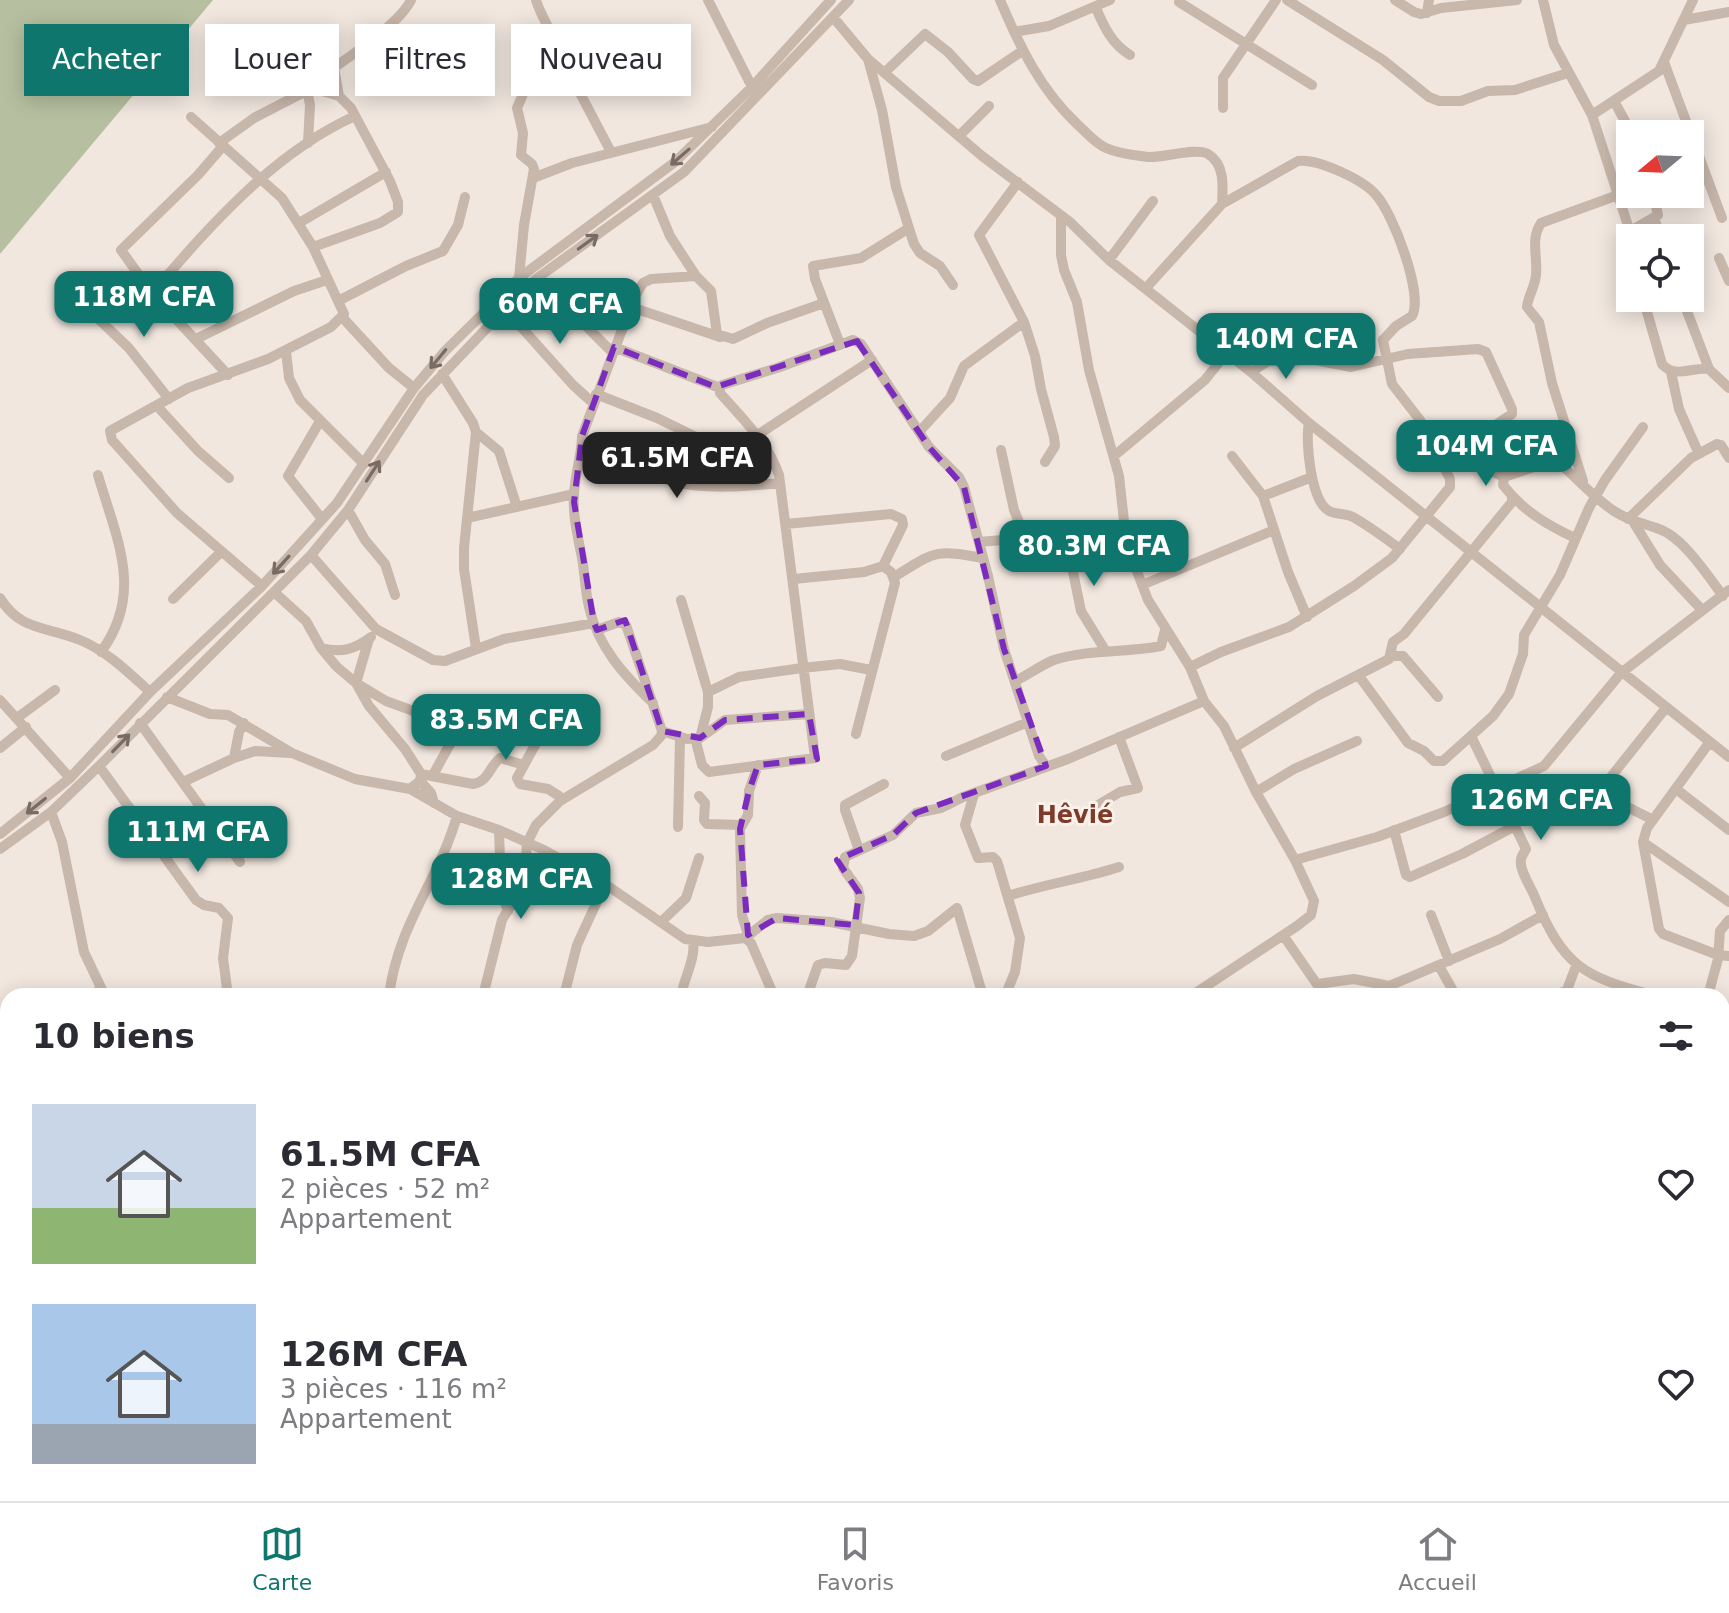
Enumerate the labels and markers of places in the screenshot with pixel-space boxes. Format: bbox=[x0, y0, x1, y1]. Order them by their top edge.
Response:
pin: 118M CFA bbox=[61, 271, 227, 339]
pin: 60M CFA bbox=[486, 278, 634, 346]
pin: 140M CFA bbox=[1203, 313, 1369, 381]
pin: 104M CFA bbox=[1403, 420, 1569, 488]
pin: 61.5M CFA bbox=[585, 432, 769, 500]
pin: 80.3M CFA bbox=[1002, 520, 1186, 588]
pin: 83.5M CFA bbox=[414, 694, 598, 762]
pin: 126M CFA bbox=[1458, 774, 1624, 842]
pin: 111M CFA bbox=[115, 806, 281, 874]
pin: 128M CFA bbox=[438, 853, 604, 921]

